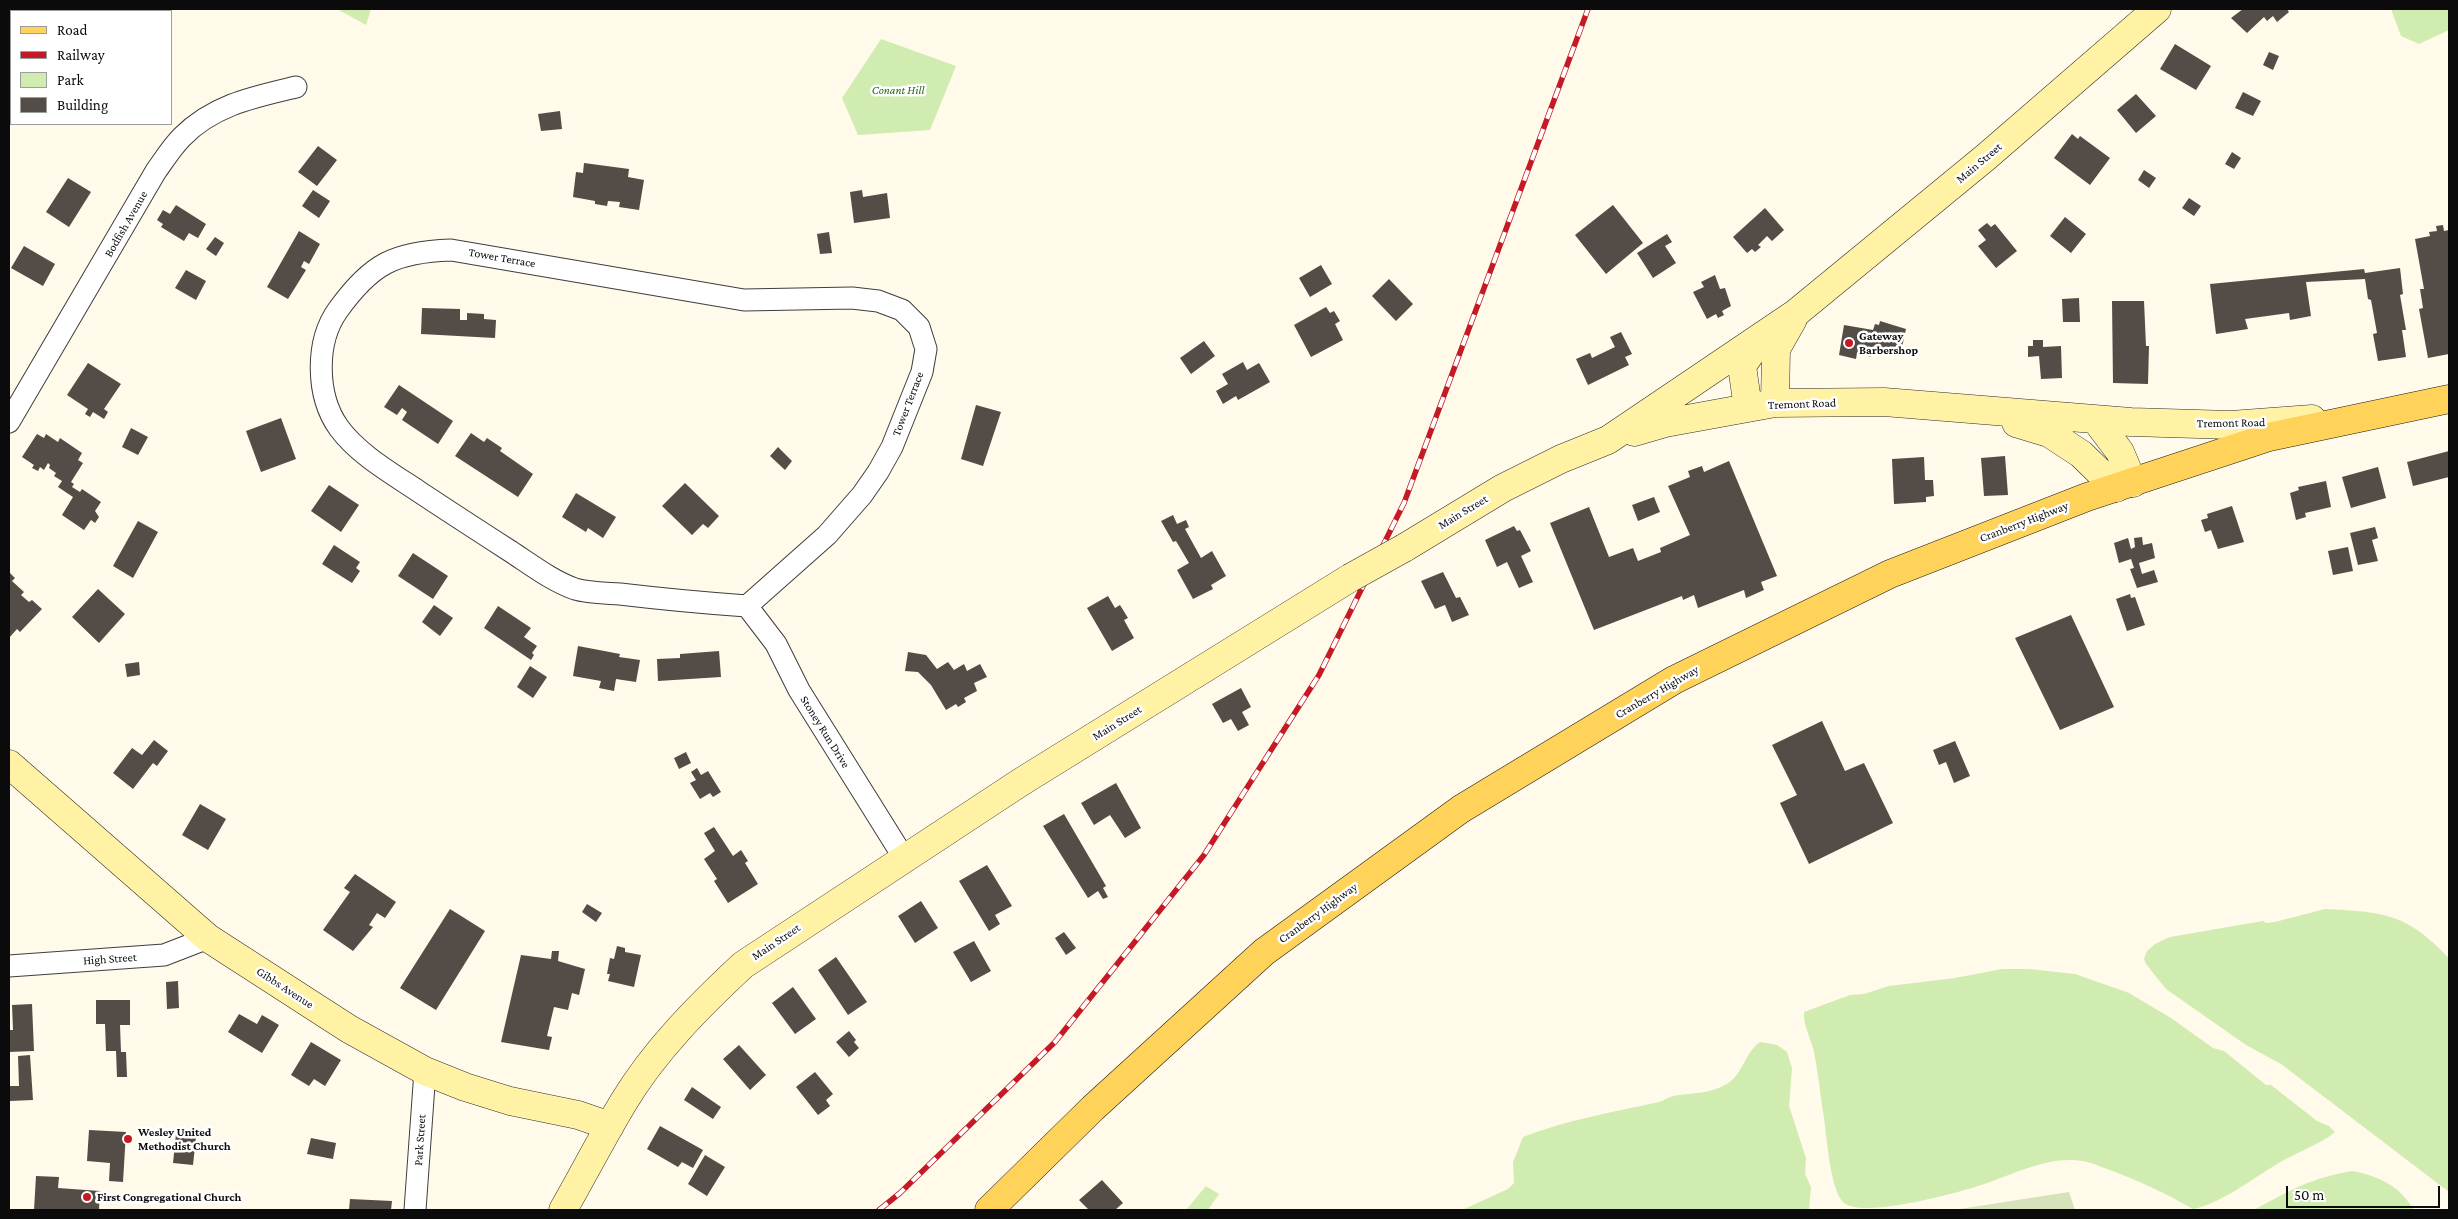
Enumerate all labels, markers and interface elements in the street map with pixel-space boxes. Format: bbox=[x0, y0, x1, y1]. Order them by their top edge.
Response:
legend bbox=[10, 10, 172, 125]
text: Road bbox=[57, 22, 87, 38]
text: Railway bbox=[57, 47, 105, 63]
text: Park bbox=[57, 72, 84, 88]
park label: Conant Hill bbox=[872, 83, 924, 97]
text: Building bbox=[57, 97, 108, 113]
street label: Main Street bbox=[1953, 140, 2005, 186]
street label: Bodfish Avenue bbox=[101, 188, 151, 260]
street label: Tower Terrace bbox=[467, 245, 537, 271]
place label: Gateway Barbershop bbox=[1859, 329, 1918, 357]
marker: Gateway Barbershop bbox=[1843, 337, 1855, 349]
street label: Tower Terrace bbox=[889, 370, 927, 438]
street label: Tremont Road bbox=[1768, 396, 1836, 412]
street label: Tremont Road bbox=[2197, 415, 2265, 431]
street label: Main Street bbox=[1436, 492, 1490, 532]
street label: Cranberry Highway bbox=[1978, 498, 2070, 546]
street label: Cranberry Highway bbox=[1613, 662, 1701, 722]
street label: Stoney Run Drive bbox=[797, 693, 853, 771]
street label: Main Street bbox=[1090, 702, 1144, 744]
street label: Cranberry Highway bbox=[1276, 880, 1360, 946]
street label: Main Street bbox=[749, 921, 803, 963]
street label: High Street bbox=[83, 950, 137, 968]
street label: Gibbs Avenue bbox=[254, 964, 316, 1012]
street label: Park Street bbox=[411, 1114, 429, 1166]
place label: Wesley United Methodist Church bbox=[138, 1125, 231, 1153]
marker: Wesley United Methodist Church bbox=[122, 1133, 134, 1145]
scale bar bbox=[2288, 1176, 2442, 1208]
text: 50 m bbox=[2294, 1187, 2324, 1203]
place label: First Congregational Church bbox=[97, 1190, 241, 1204]
marker: First Congregational Church bbox=[81, 1191, 93, 1203]

